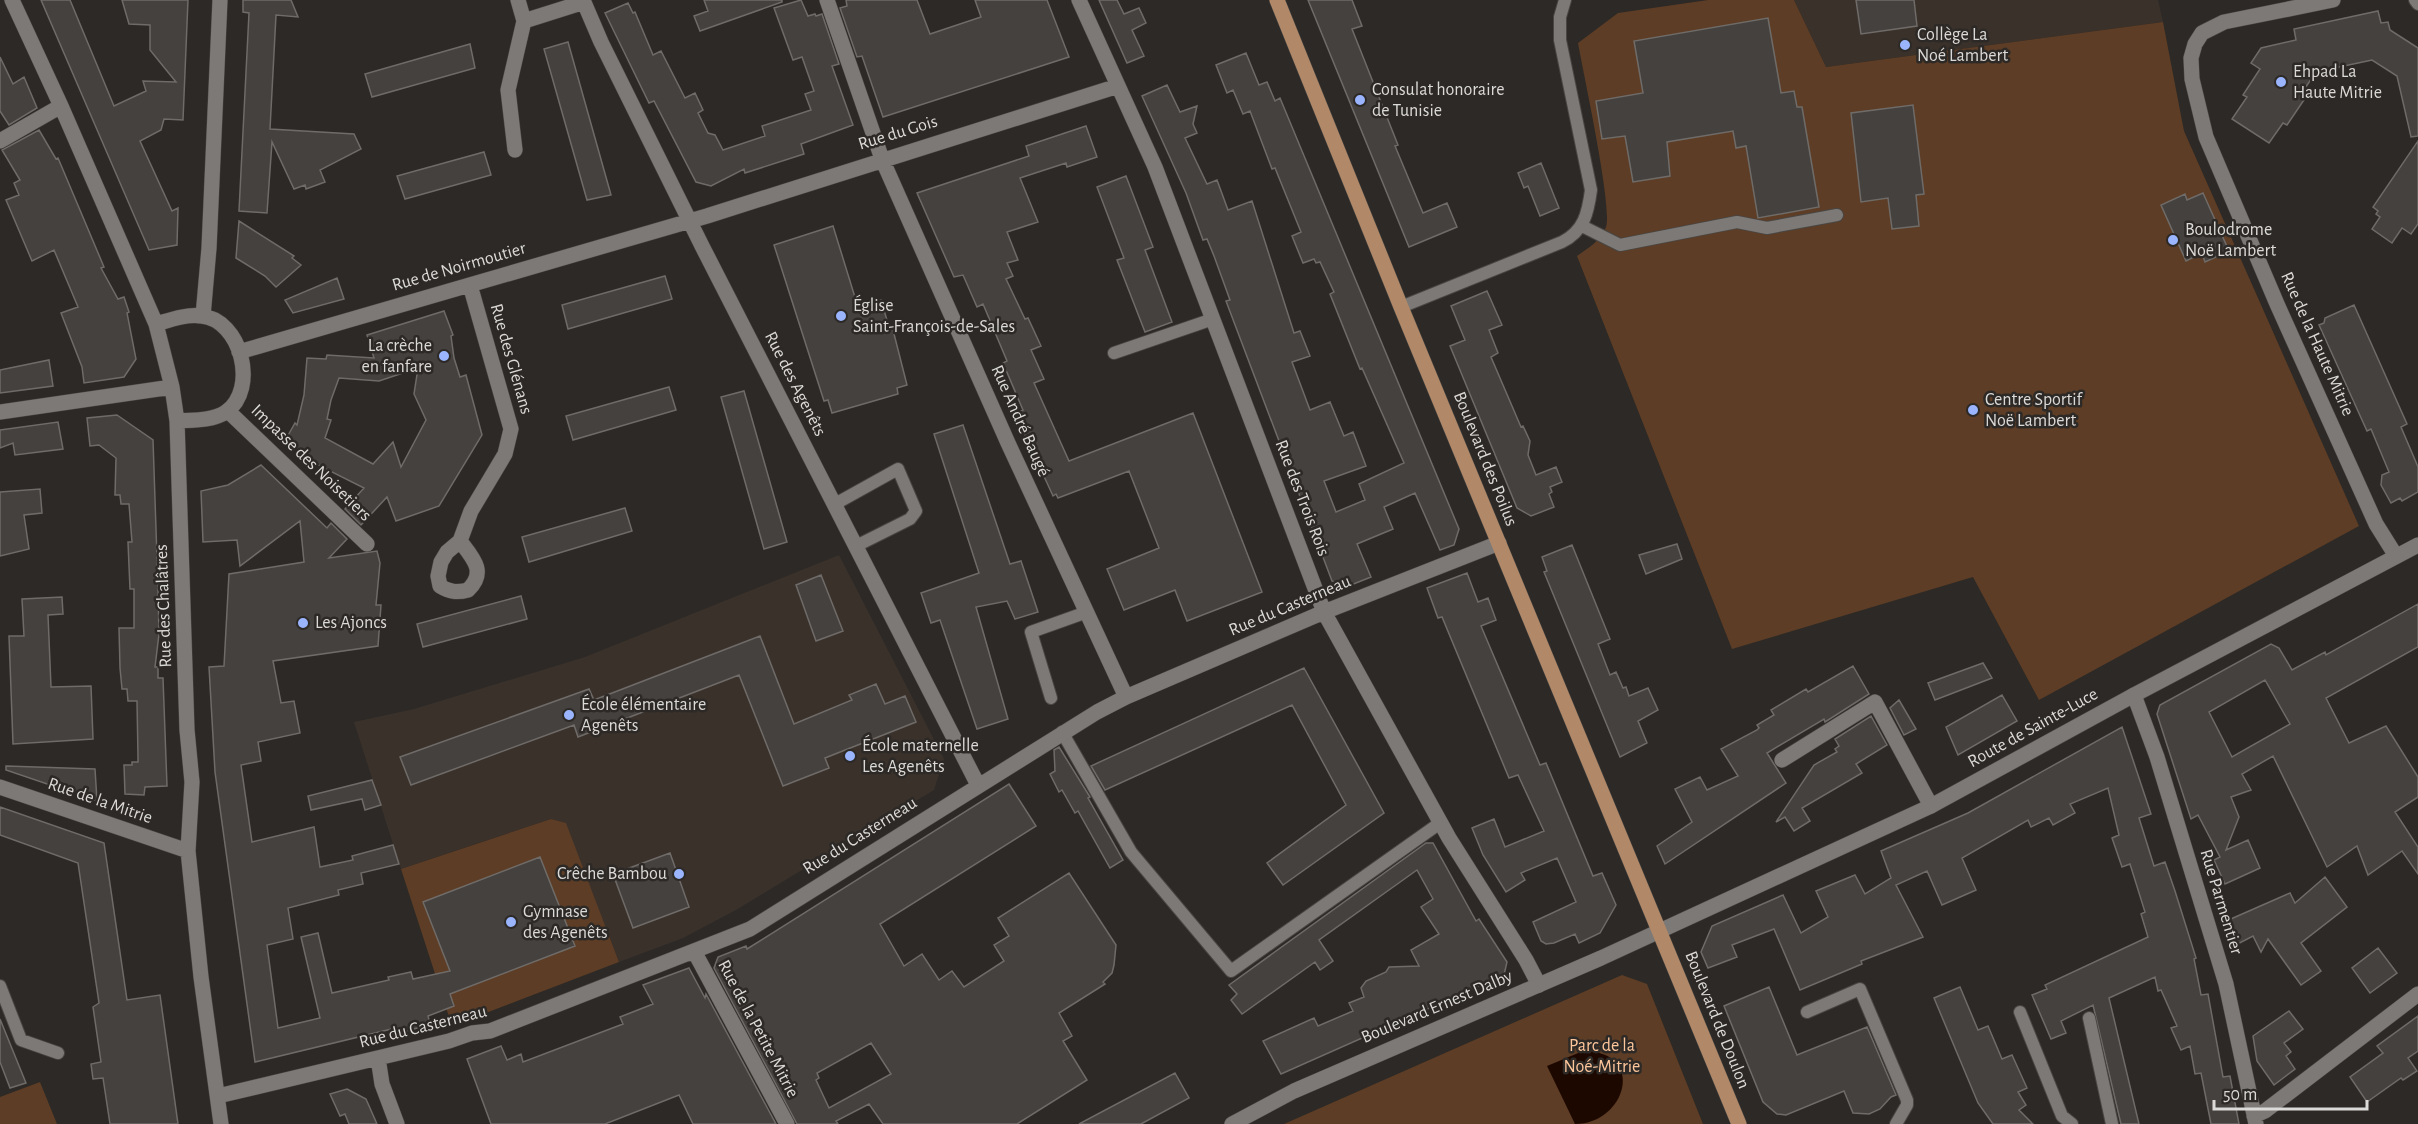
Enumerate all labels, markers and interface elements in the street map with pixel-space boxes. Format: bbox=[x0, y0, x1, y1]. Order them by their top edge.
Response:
place label: Collège La Noé Lambert bbox=[1917, 26, 2008, 65]
marker: Collège La Noé Lambert bbox=[1898, 38, 1912, 52]
place label: Ehpad La Haute Mitrie bbox=[2293, 63, 2382, 102]
marker: Ehpad La Haute Mitrie bbox=[2274, 75, 2288, 89]
place label: Consulat honoraire de Tunisie bbox=[1372, 81, 1505, 120]
marker: Consulat honoraire de Tunisie bbox=[1353, 93, 1367, 107]
street label: Rue du Gois bbox=[856, 112, 940, 154]
place label: Boulodrome Noë Lambert bbox=[2185, 221, 2276, 260]
marker: Boulodrome Noë Lambert bbox=[2166, 233, 2180, 247]
street label: Rue de Noirmoutier bbox=[390, 239, 528, 295]
street label: Rue de la Haute Mitrie bbox=[2277, 269, 2357, 419]
place label: Église Saint-François-de-Sales bbox=[853, 294, 1015, 336]
street label: Rue des Glénans bbox=[487, 302, 535, 416]
marker: Église Saint-François-de-Sales bbox=[834, 309, 848, 323]
street label: Rue des Agenêts bbox=[761, 329, 829, 439]
place label: La crèche en fanfare bbox=[361, 337, 432, 376]
marker: La crèche en fanfare bbox=[437, 349, 451, 363]
street label: Rue André Baugé bbox=[987, 362, 1053, 480]
street label: Boulevard des Poilus bbox=[1450, 389, 1520, 529]
place label: Centre Sportif Noë Lambert bbox=[1985, 391, 2084, 430]
street label: Impasse des Noisetiers bbox=[247, 401, 375, 525]
marker: Centre Sportif Noë Lambert bbox=[1966, 403, 1980, 417]
street label: Rue des Trois Rois bbox=[1272, 437, 1332, 559]
street label: Rue des Chalâtres bbox=[153, 544, 175, 668]
street label: Rue du Casterneau bbox=[1226, 572, 1354, 640]
place label: Les Ajoncs bbox=[315, 614, 387, 632]
marker: Les Ajoncs bbox=[296, 616, 310, 630]
street label: Route de Sainte-Luce bbox=[1965, 685, 2101, 771]
place label: École élémentaire Agenêts bbox=[581, 693, 706, 735]
marker: École élémentaire Agenêts bbox=[562, 708, 576, 722]
place label: École maternelle Les Agenêts bbox=[862, 734, 979, 776]
marker: École maternelle Les Agenêts bbox=[843, 749, 857, 763]
street label: Rue de la Mitrie bbox=[45, 775, 155, 827]
street label: Rue du Casterneau bbox=[800, 794, 920, 878]
street label: Rue Parmentier bbox=[2196, 847, 2246, 957]
place label: Crêche Bambou bbox=[557, 865, 667, 883]
marker: Crêche Bambou bbox=[672, 867, 686, 881]
place label: Gymnase des Agenêts bbox=[523, 903, 608, 942]
marker: Gymnase des Agenêts bbox=[504, 915, 518, 929]
street label: Boulevard de Doulon bbox=[1681, 949, 1753, 1091]
street label: Rue de la Petite Mitrie bbox=[714, 957, 802, 1101]
street label: Boulevard Ernest Dalby bbox=[1359, 967, 1515, 1047]
street label: Rue du Casterneau bbox=[357, 1002, 489, 1052]
park label: Parc de la Noé-Mitrie bbox=[1564, 1037, 1640, 1076]
scale bar bbox=[2214, 1073, 2367, 1111]
text: 50 m bbox=[2223, 1086, 2257, 1104]

